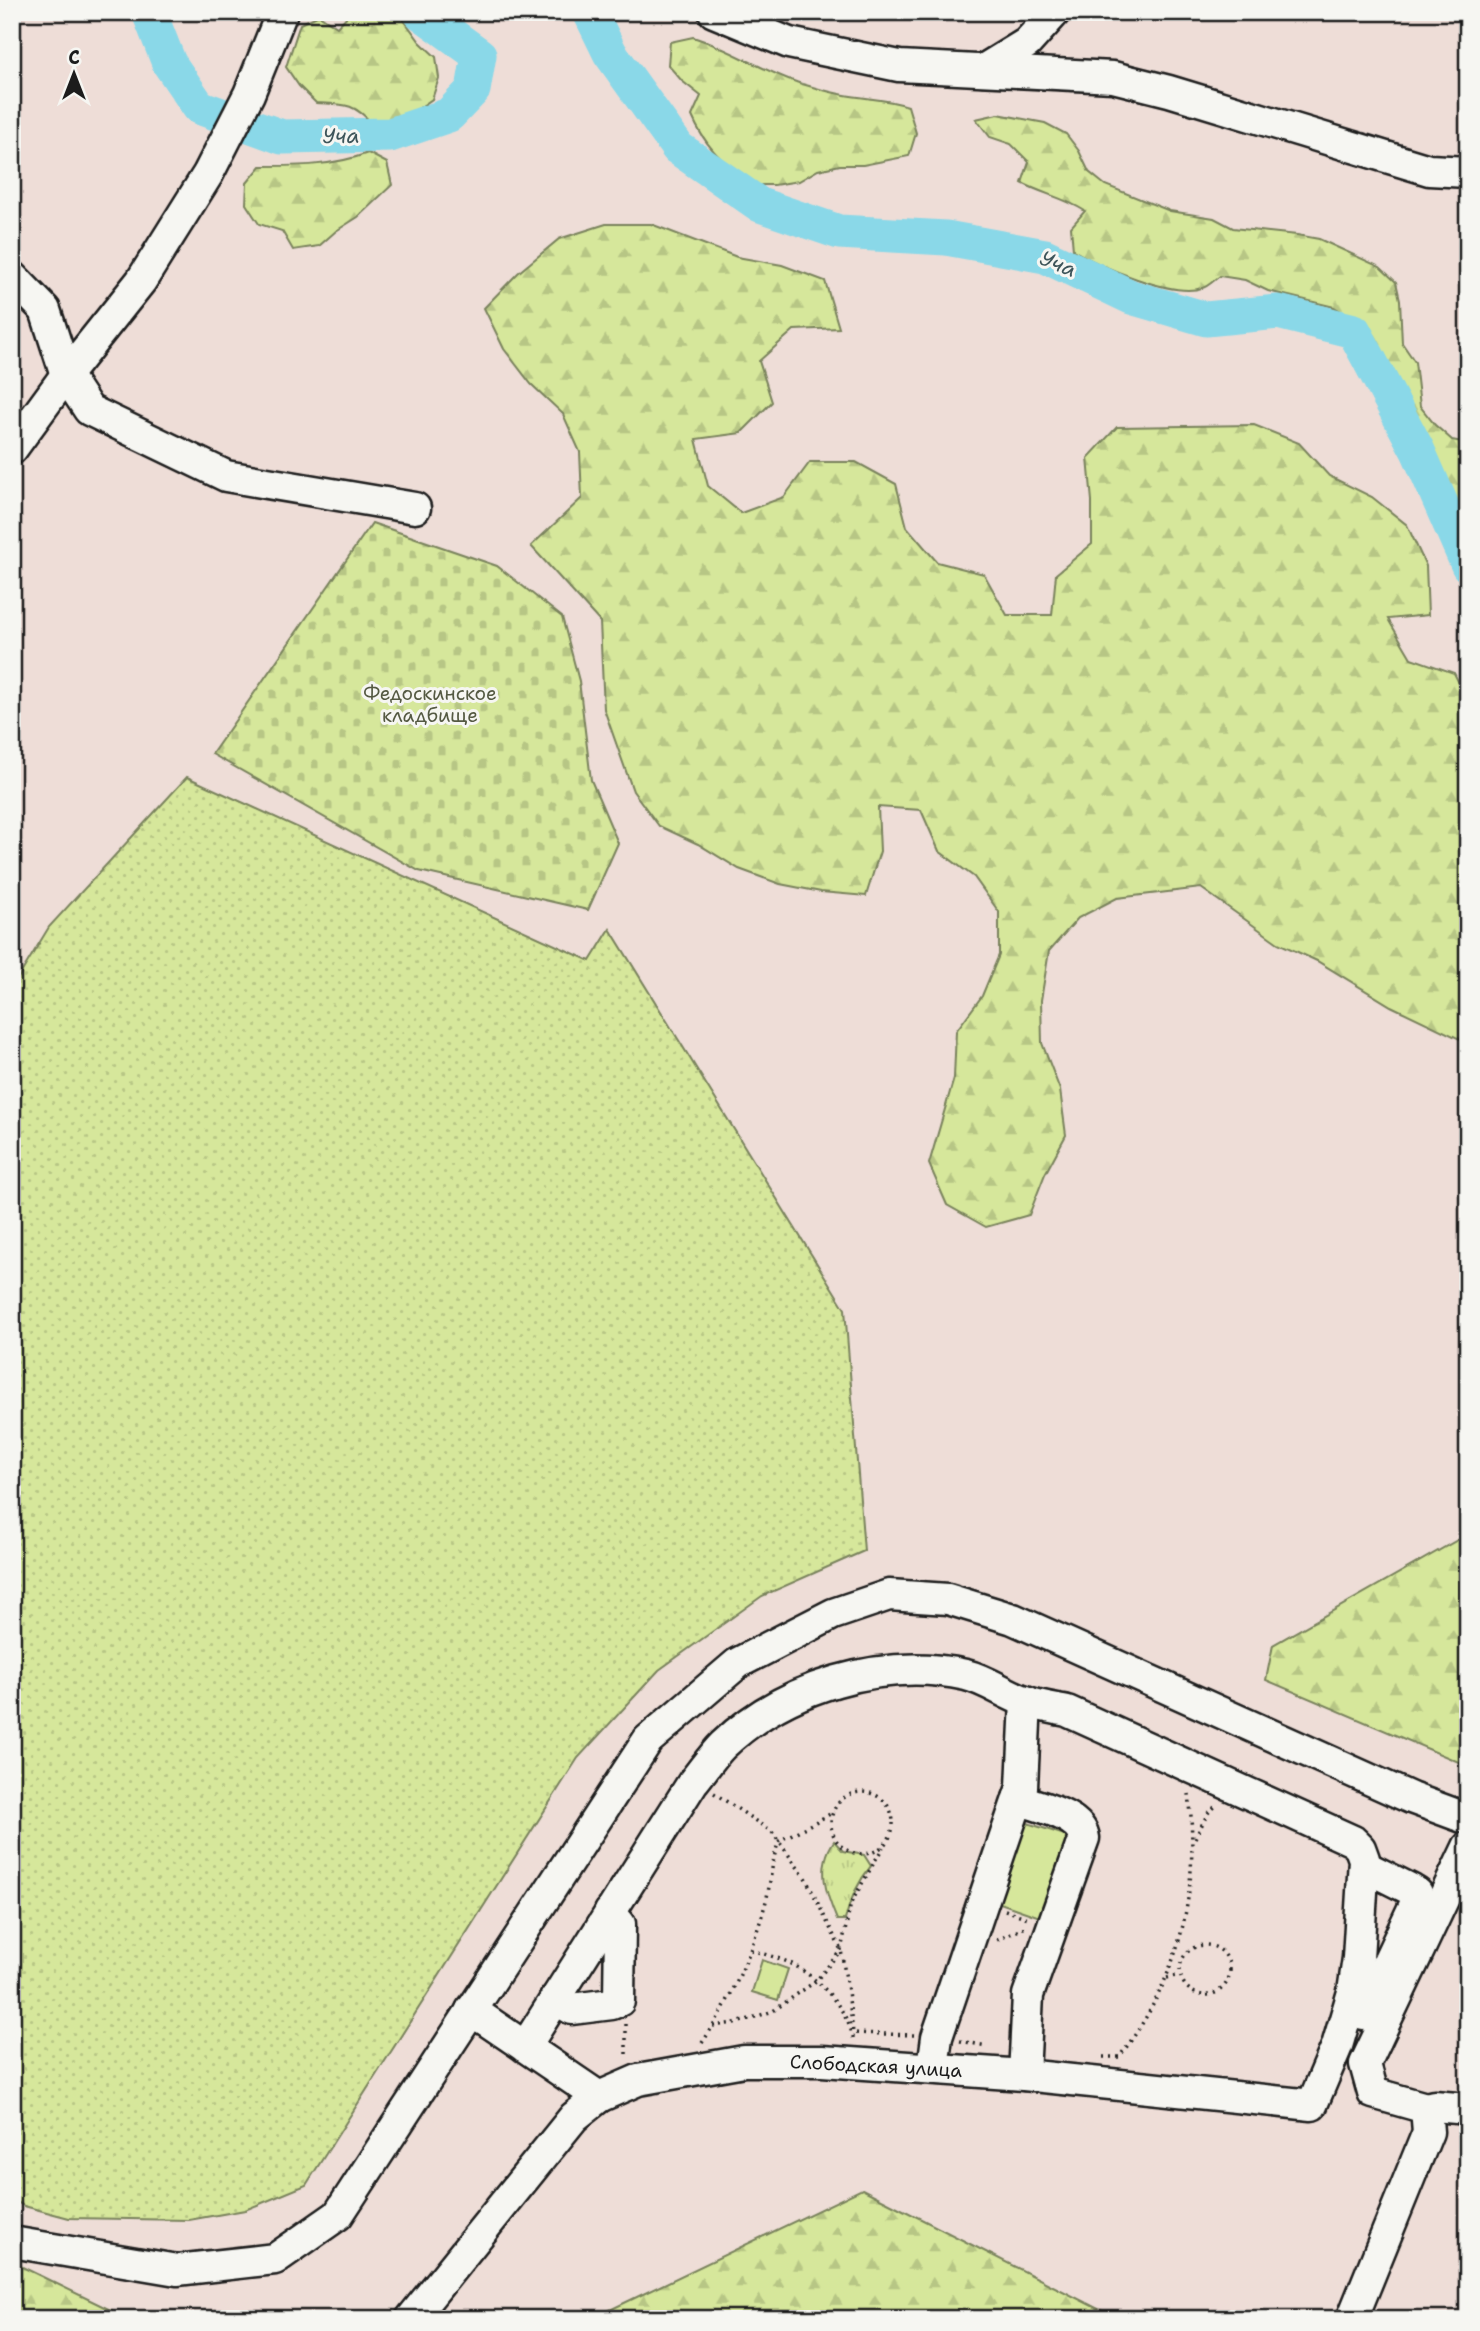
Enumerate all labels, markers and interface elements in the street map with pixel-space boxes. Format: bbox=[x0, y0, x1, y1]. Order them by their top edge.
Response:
north arrow bbox=[38, 38, 108, 108]
text: С bbox=[68, 45, 80, 70]
water label: Уча bbox=[322, 122, 360, 150]
water label: Уча bbox=[1036, 244, 1080, 284]
park label: Федоскинское кладбище bbox=[363, 681, 497, 728]
street label: Слободская улица bbox=[789, 2049, 963, 2083]

